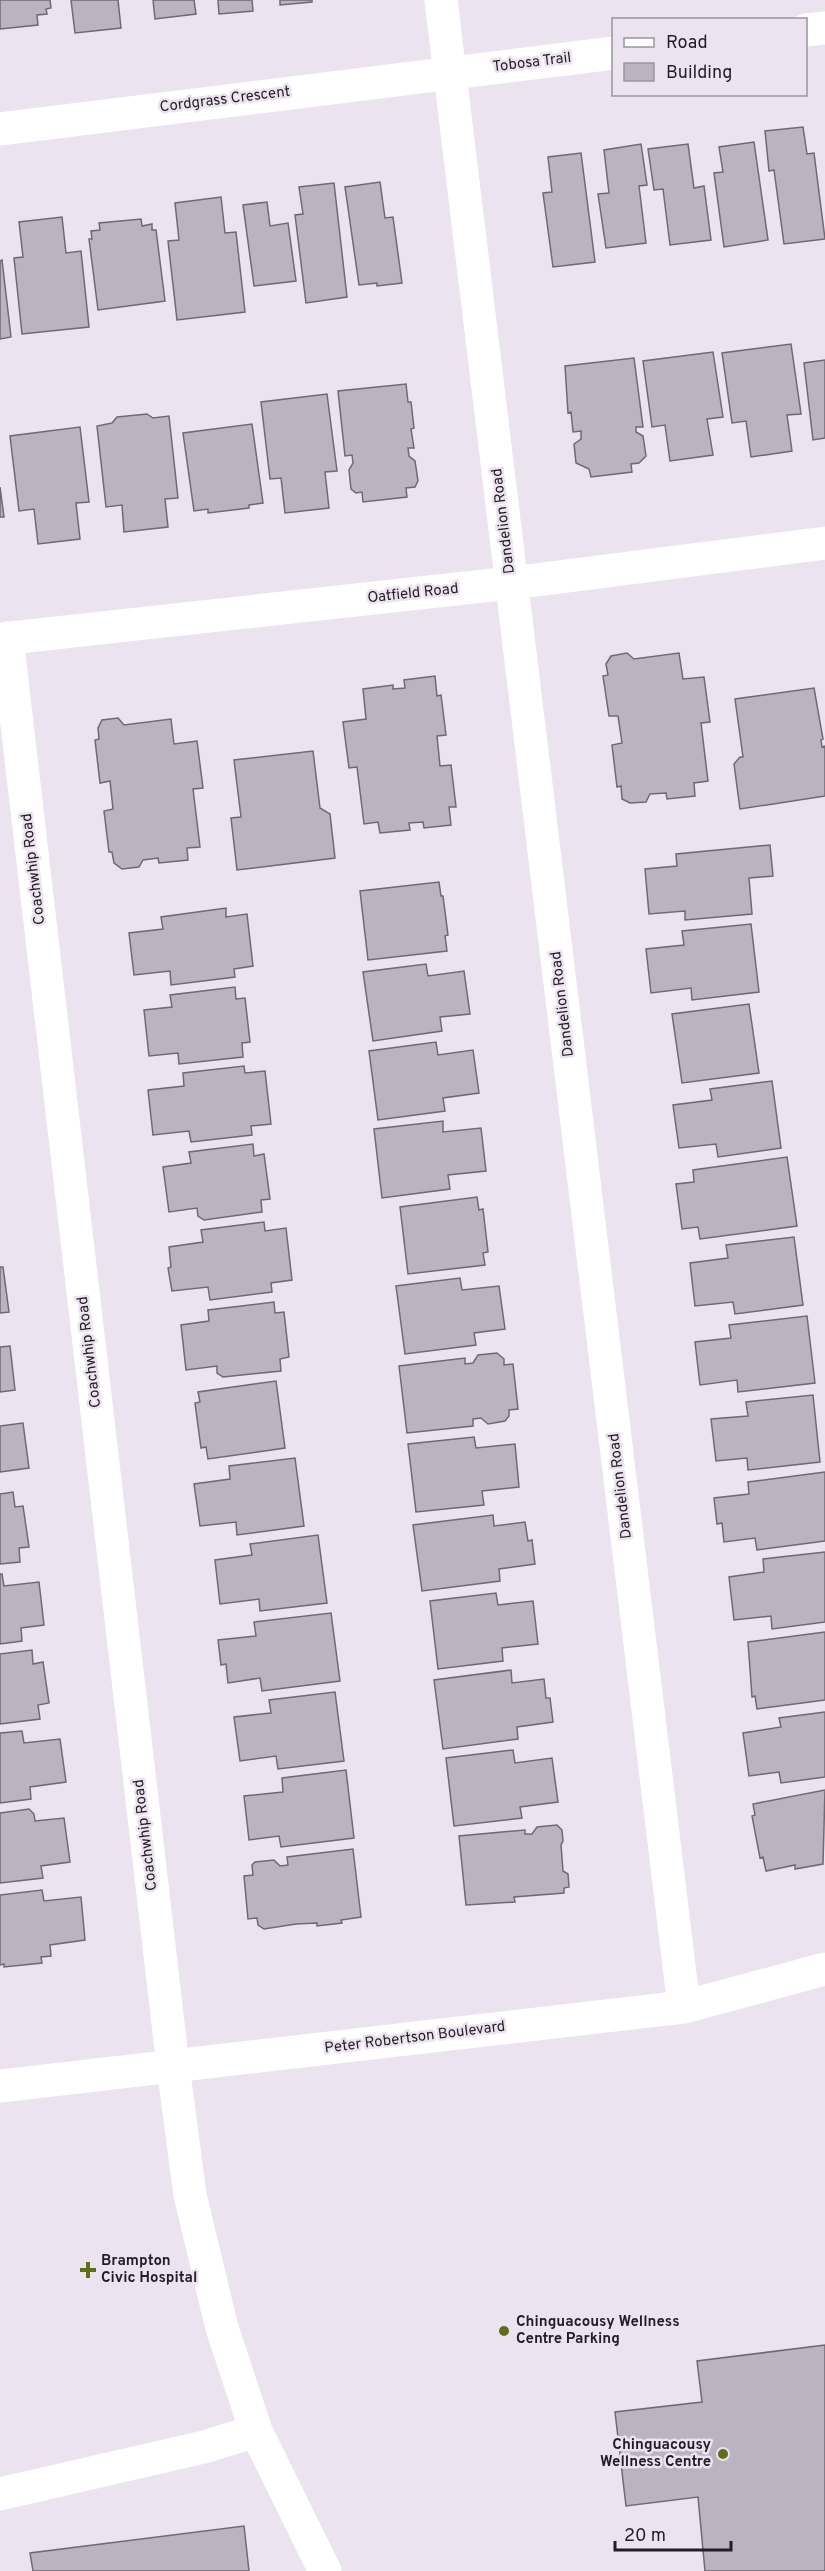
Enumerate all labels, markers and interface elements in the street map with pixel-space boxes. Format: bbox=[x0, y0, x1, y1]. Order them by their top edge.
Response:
legend bbox=[612, 18, 807, 96]
text: Road bbox=[666, 32, 708, 55]
street label: Tobosa Trail bbox=[492, 49, 572, 77]
text: Building bbox=[666, 62, 732, 85]
street label: Cordgrass Crescent bbox=[159, 83, 291, 117]
street label: Dandelion Road bbox=[488, 467, 520, 575]
street label: Oatfield Road bbox=[367, 580, 459, 608]
street label: Coachwhip Road bbox=[18, 812, 50, 926]
street label: Dandelion Road bbox=[547, 950, 579, 1058]
street label: Coachwhip Road bbox=[74, 1295, 106, 1409]
street label: Dandelion Road bbox=[605, 1432, 637, 1540]
street label: Coachwhip Road bbox=[130, 1778, 162, 1892]
street label: Peter Robertson Boulevard bbox=[324, 2017, 506, 2059]
place label: Brampton Civic Hospital bbox=[101, 2252, 197, 2288]
marker: Brampton Civic Hospital bbox=[79, 2261, 97, 2279]
place label: Chinguacousy Wellness Centre Parking bbox=[516, 2313, 680, 2349]
marker: Chinguacousy Wellness Centre Parking bbox=[497, 2324, 511, 2338]
place label: Chinguacousy Wellness Centre bbox=[600, 2436, 711, 2472]
marker: Chinguacousy Wellness Centre bbox=[716, 2447, 730, 2461]
scale bar bbox=[615, 2514, 730, 2552]
text: 20 m bbox=[624, 2525, 666, 2548]

